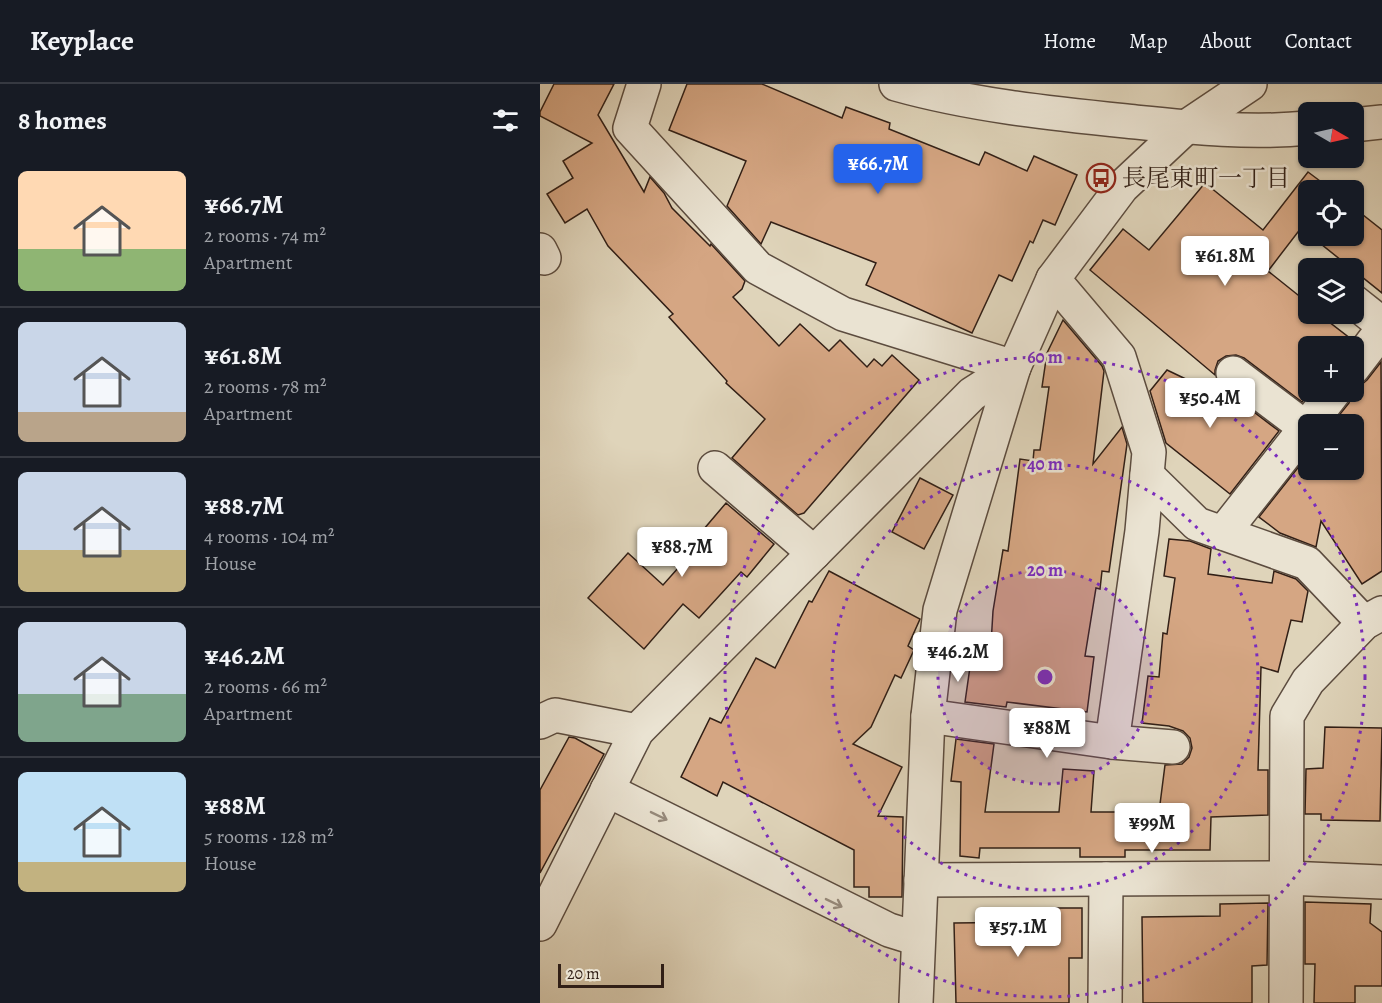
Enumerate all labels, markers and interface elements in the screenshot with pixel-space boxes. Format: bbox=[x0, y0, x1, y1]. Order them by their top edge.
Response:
text: Keyplace bbox=[30, 22, 134, 60]
text: Home bbox=[1043, 27, 1096, 55]
text: Map bbox=[1129, 27, 1167, 55]
text: About bbox=[1200, 27, 1252, 55]
text: Contact bbox=[1285, 27, 1352, 55]
north arrow bbox=[1298, 102, 1364, 168]
map controls bbox=[1298, 102, 1364, 480]
text: 8 homes bbox=[18, 103, 107, 138]
icon: filters bbox=[489, 104, 522, 137]
pin: ¥66.7M bbox=[829, 144, 927, 195]
text: ¥66.7M bbox=[847, 150, 909, 177]
bus stop icon: 長尾東町一丁目 bbox=[1085, 162, 1117, 194]
place label: 長尾東町一丁目 bbox=[1122, 162, 1290, 194]
button: locate bbox=[1298, 180, 1364, 246]
text: ¥66.7M bbox=[204, 187, 283, 222]
icon: home bbox=[66, 195, 138, 267]
text: 2 rooms · 74 m² bbox=[204, 222, 326, 249]
pin: ¥61.8M bbox=[1176, 236, 1274, 287]
text: ¥61.8M bbox=[1195, 242, 1255, 269]
text: Apartment bbox=[204, 249, 293, 276]
button: layers bbox=[1298, 258, 1364, 324]
button: + bbox=[1298, 336, 1364, 402]
text: ¥61.8M bbox=[204, 338, 282, 373]
text: 60 m bbox=[1027, 345, 1063, 369]
icon: home bbox=[66, 346, 138, 418]
text: 2 rooms · 78 m² bbox=[204, 373, 327, 400]
pin: ¥50.4M bbox=[1161, 378, 1259, 429]
text: ¥50.4M bbox=[1179, 384, 1241, 411]
text: Apartment bbox=[204, 400, 293, 427]
button: − bbox=[1298, 414, 1364, 480]
text: 40 m bbox=[1027, 452, 1063, 476]
text: ¥88.7M bbox=[204, 488, 284, 523]
icon: home bbox=[66, 496, 138, 568]
text: 4 rooms · 104 m² bbox=[204, 523, 335, 550]
pin: ¥88.7M bbox=[633, 527, 731, 578]
text: ¥88.7M bbox=[651, 533, 713, 560]
text: House bbox=[204, 550, 256, 577]
text: 20 m bbox=[1027, 558, 1063, 582]
pin: ¥46.2M bbox=[909, 632, 1007, 683]
text: ¥46.2M bbox=[204, 638, 285, 673]
text: ¥46.2M bbox=[927, 638, 989, 665]
icon: home bbox=[66, 646, 138, 718]
centre of rings bbox=[1035, 667, 1055, 687]
text: 2 rooms · 66 m² bbox=[204, 673, 327, 700]
text: Apartment bbox=[204, 700, 293, 727]
pin: ¥88M bbox=[1011, 708, 1083, 759]
text: ¥88M bbox=[1023, 714, 1071, 741]
text: ¥88M bbox=[204, 788, 266, 823]
icon: home bbox=[66, 796, 138, 868]
pin: ¥99M bbox=[1116, 803, 1188, 854]
text: ¥99M bbox=[1129, 809, 1175, 836]
one-way arrow bbox=[650, 811, 668, 823]
text: 5 rooms · 128 m² bbox=[204, 823, 334, 850]
text: House bbox=[204, 850, 256, 877]
one-way arrow bbox=[825, 897, 842, 909]
pin: ¥57.1M bbox=[969, 907, 1067, 958]
text: ¥57.1M bbox=[989, 913, 1047, 940]
scale bar bbox=[558, 961, 664, 988]
text: 20 m bbox=[567, 963, 600, 985]

